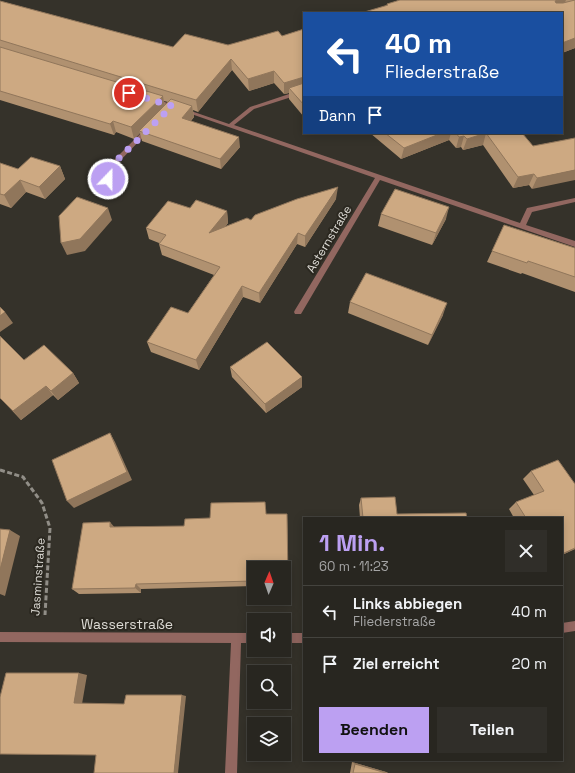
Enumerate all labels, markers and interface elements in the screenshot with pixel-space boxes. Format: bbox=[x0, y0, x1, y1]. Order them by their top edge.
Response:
text: 40 m bbox=[385, 25, 452, 61]
icon: left bbox=[319, 28, 371, 80]
text: Fliederstraße bbox=[385, 60, 499, 83]
pin bbox=[112, 76, 146, 110]
icon: arrive bbox=[118, 82, 140, 104]
icon: arrive bbox=[364, 104, 386, 126]
text: Dann bbox=[319, 106, 356, 125]
position arrow bbox=[87, 158, 129, 200]
street label: Asternstraße bbox=[303, 202, 355, 276]
text: 1 Min. bbox=[319, 527, 385, 558]
button: close bbox=[505, 530, 547, 572]
street label: Jasminstraße bbox=[27, 537, 49, 617]
text: 60 m · 11:23 bbox=[319, 558, 389, 575]
north arrow bbox=[247, 561, 291, 605]
map controls bbox=[247, 561, 291, 761]
text: Links abbiegen bbox=[353, 594, 462, 613]
icon: left bbox=[319, 601, 341, 623]
text: 40 m bbox=[511, 602, 547, 621]
button: sound bbox=[247, 613, 291, 657]
text: Fliederstraße bbox=[353, 613, 436, 630]
street label: Wasserstraße bbox=[81, 615, 173, 633]
icon: arrive bbox=[319, 653, 341, 675]
text: Ziel erreicht bbox=[353, 654, 440, 673]
text: 20 m bbox=[512, 654, 547, 673]
button: search bbox=[247, 665, 291, 709]
button: Beenden bbox=[319, 707, 429, 753]
button: Teilen bbox=[437, 707, 547, 753]
button: layers bbox=[247, 717, 291, 761]

